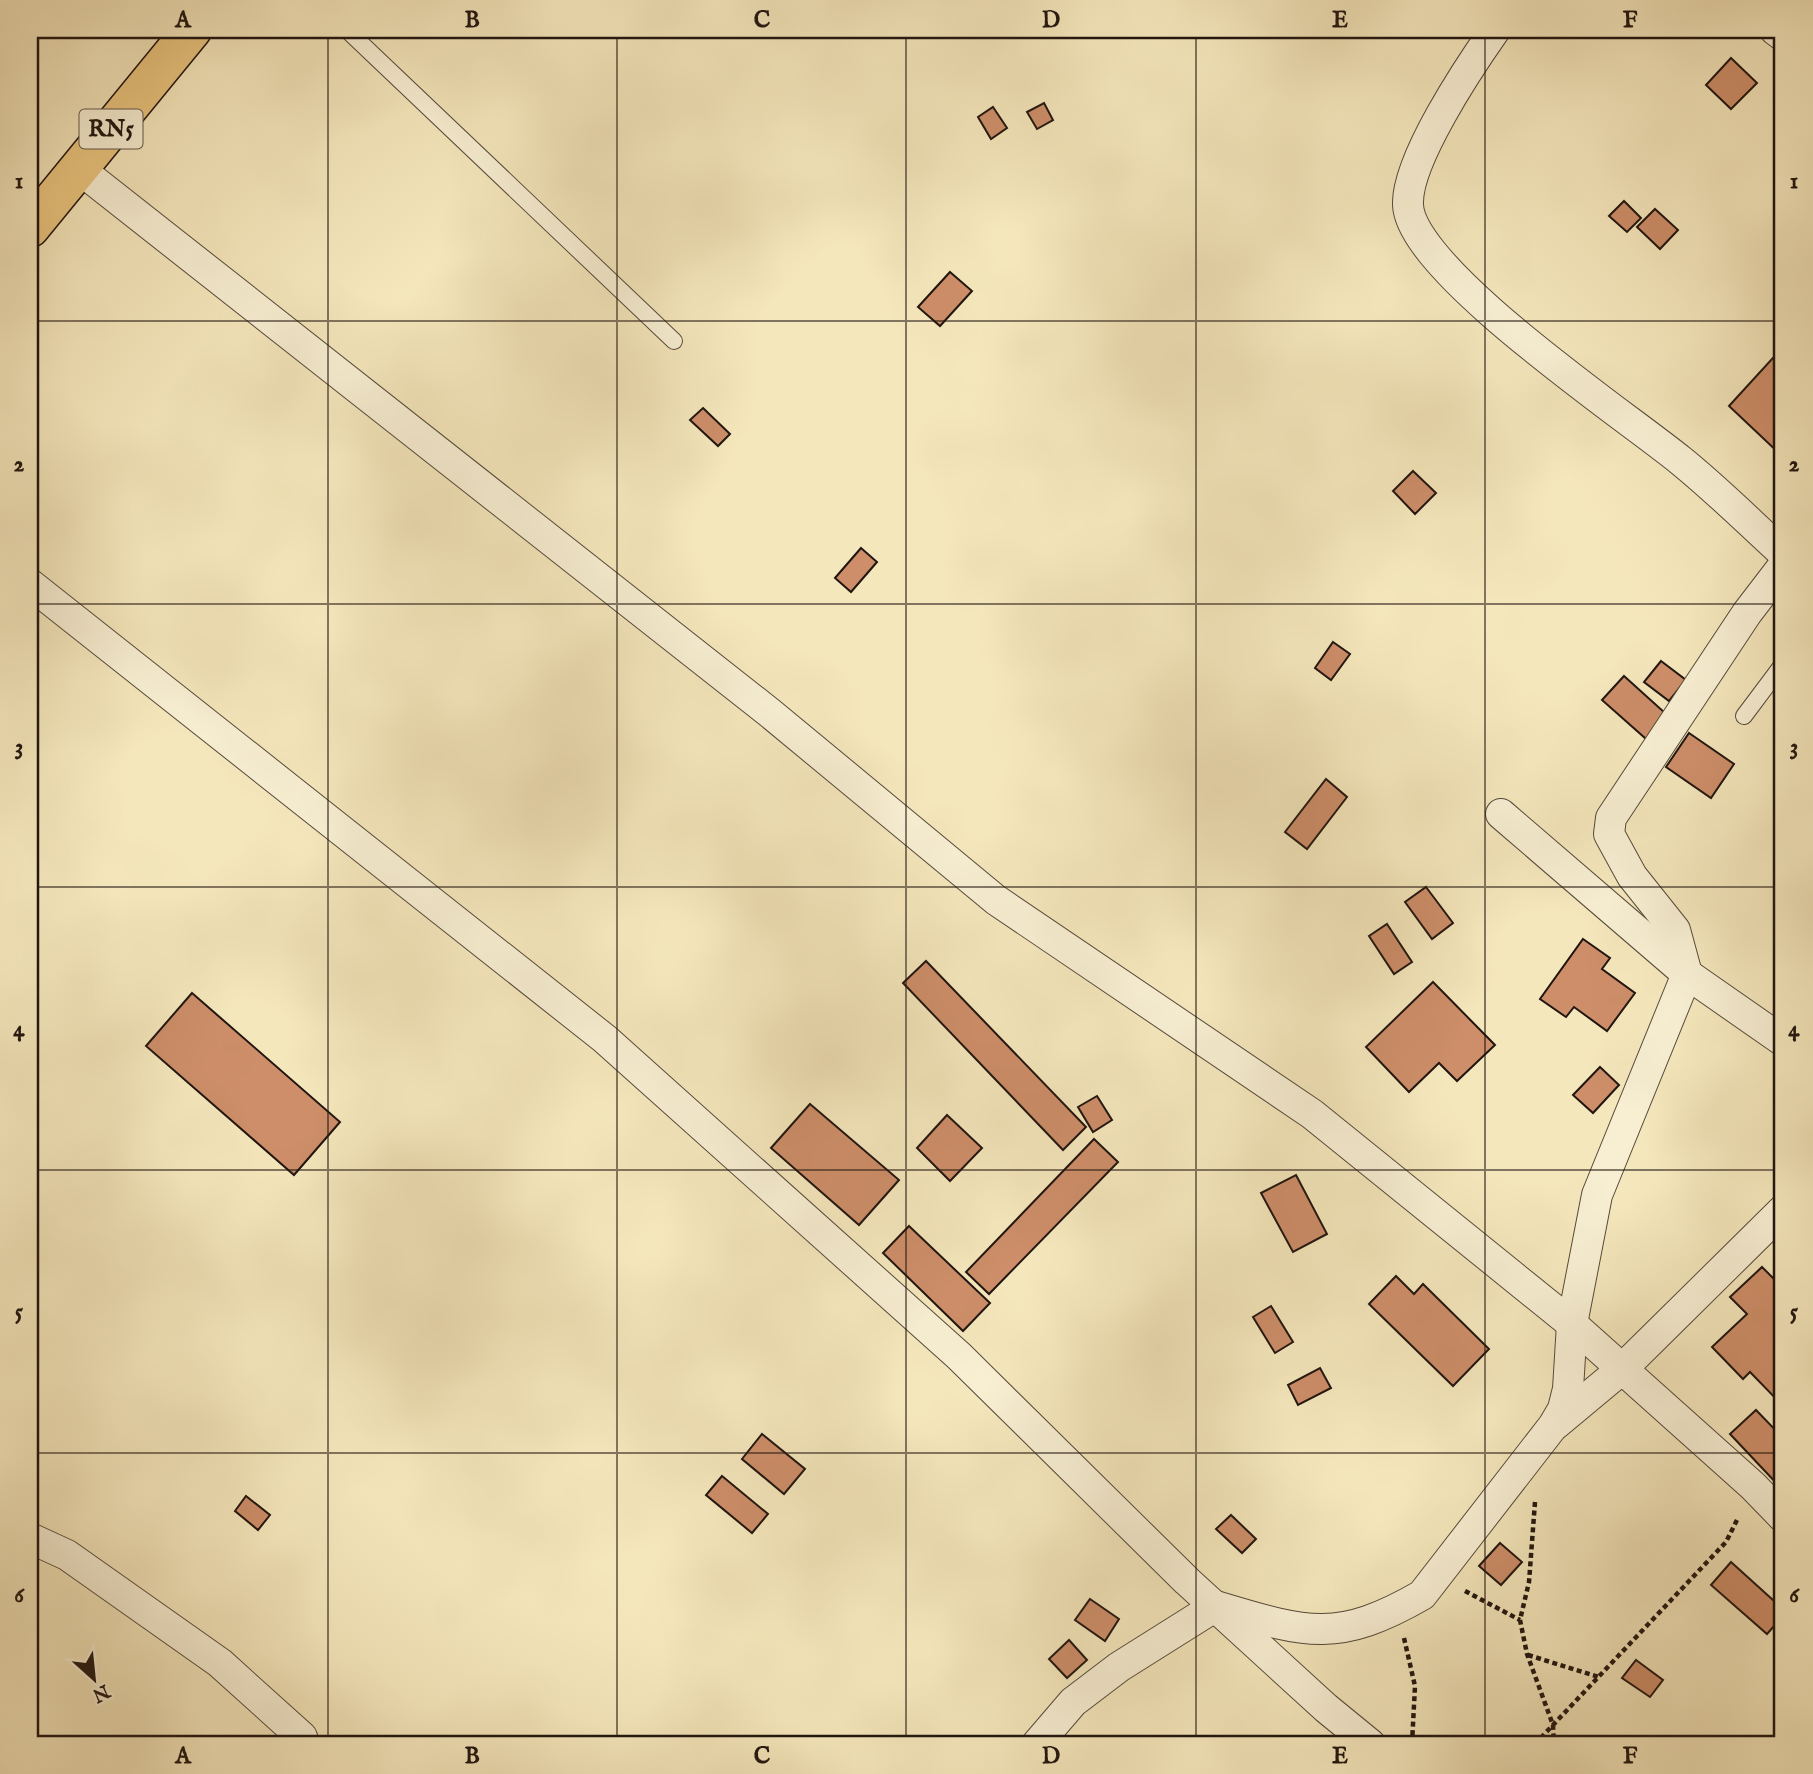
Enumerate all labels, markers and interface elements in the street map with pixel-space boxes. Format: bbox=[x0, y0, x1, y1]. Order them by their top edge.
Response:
text: A bbox=[174, 6, 192, 35]
text: B bbox=[464, 6, 480, 35]
text: C bbox=[754, 6, 771, 35]
text: D bbox=[1042, 6, 1060, 35]
text: E bbox=[1332, 6, 1348, 35]
text: F bbox=[1623, 6, 1638, 35]
road number: RN5 bbox=[80, 110, 142, 148]
text: 1 bbox=[15, 167, 23, 196]
text: 1 bbox=[1790, 167, 1798, 196]
text: 2 bbox=[14, 450, 25, 479]
text: 2 bbox=[1789, 450, 1800, 479]
text: 3 bbox=[15, 733, 23, 762]
text: 3 bbox=[1790, 733, 1798, 762]
text: 4 bbox=[13, 1015, 25, 1044]
text: 4 bbox=[1788, 1015, 1800, 1044]
text: 5 bbox=[15, 1298, 24, 1327]
text: 5 bbox=[1790, 1298, 1799, 1327]
text: 6 bbox=[14, 1581, 25, 1610]
text: 6 bbox=[1789, 1581, 1800, 1610]
north arrow bbox=[60, 1644, 130, 1714]
text: N bbox=[88, 1677, 114, 1707]
text: A bbox=[174, 1742, 192, 1771]
text: B bbox=[464, 1742, 480, 1771]
text: C bbox=[754, 1742, 771, 1771]
text: D bbox=[1042, 1742, 1060, 1771]
text: E bbox=[1332, 1742, 1348, 1771]
text: F bbox=[1623, 1742, 1638, 1771]

